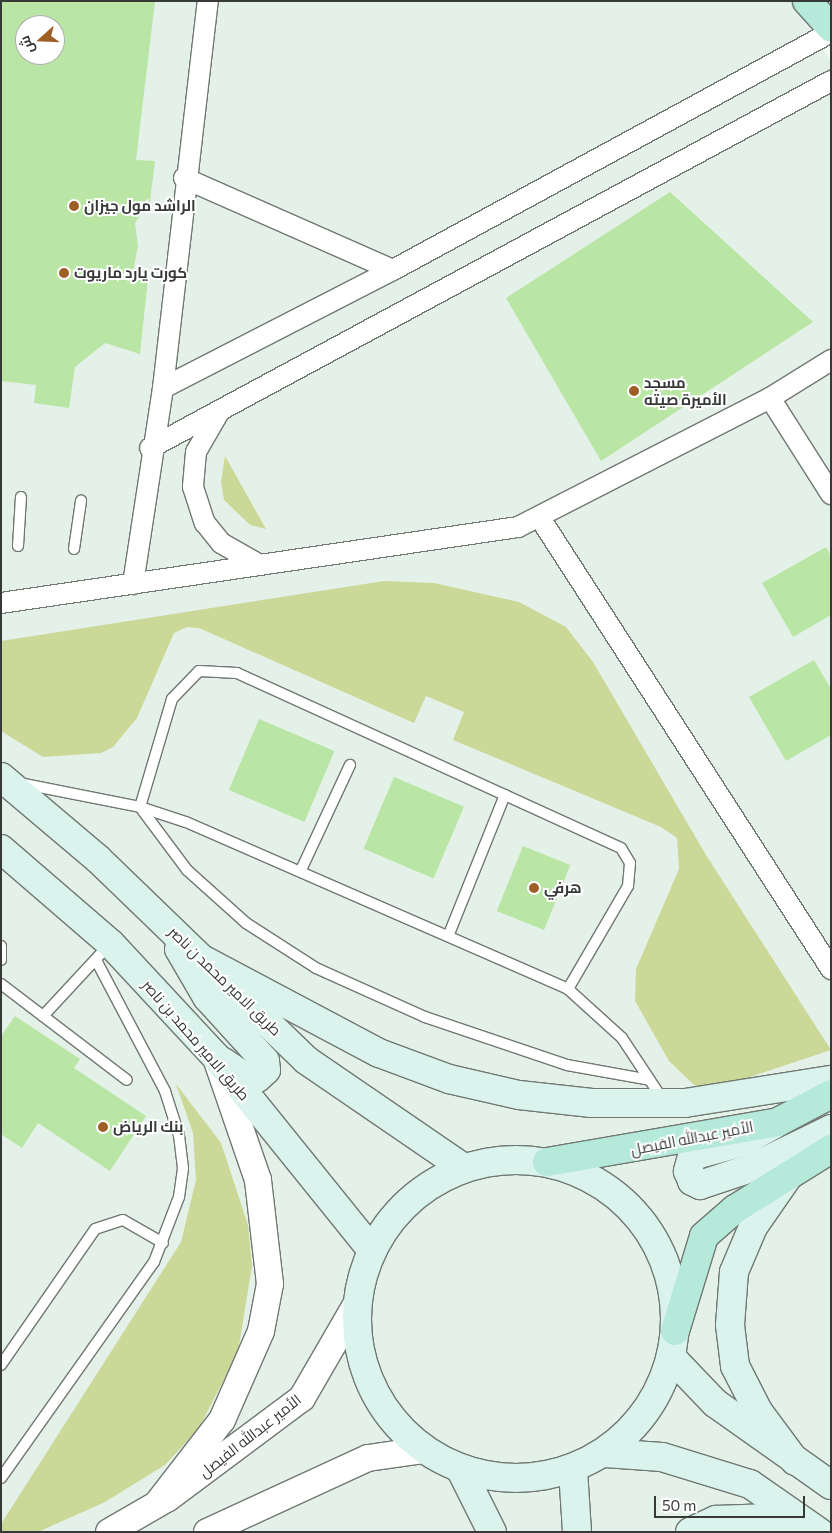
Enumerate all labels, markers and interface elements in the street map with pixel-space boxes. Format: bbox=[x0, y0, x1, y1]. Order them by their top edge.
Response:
north arrow bbox=[15, 15, 65, 65]
text: ش bbox=[15, 34, 37, 56]
place label: الراشد مول جيزان bbox=[84, 197, 196, 215]
marker: الراشد مول جيزان bbox=[68, 200, 80, 212]
place label: كورت يارد ماريوت bbox=[74, 264, 187, 282]
marker: كورت يارد ماريوت bbox=[58, 267, 70, 279]
place label: مسجد الأميرة صيته bbox=[644, 373, 727, 408]
marker: مسجد الأميرة صيته bbox=[628, 385, 640, 397]
place label: هرفي bbox=[544, 879, 582, 897]
marker: هرفي bbox=[528, 882, 540, 894]
street label: طريق الامير محمد ن ناصر bbox=[165, 923, 285, 1039]
street label: طريق الامير محمد بن ناصر bbox=[139, 976, 253, 1104]
street label: الأمير عبدالله الفيصل bbox=[629, 1117, 755, 1159]
place label: بنك الرياض bbox=[113, 1118, 184, 1136]
marker: بنك الرياض bbox=[97, 1121, 109, 1133]
street label: الأمير عبدالله الفيصل bbox=[195, 1391, 305, 1481]
scale bar bbox=[657, 1486, 808, 1518]
text: 50 m bbox=[662, 1496, 696, 1514]

